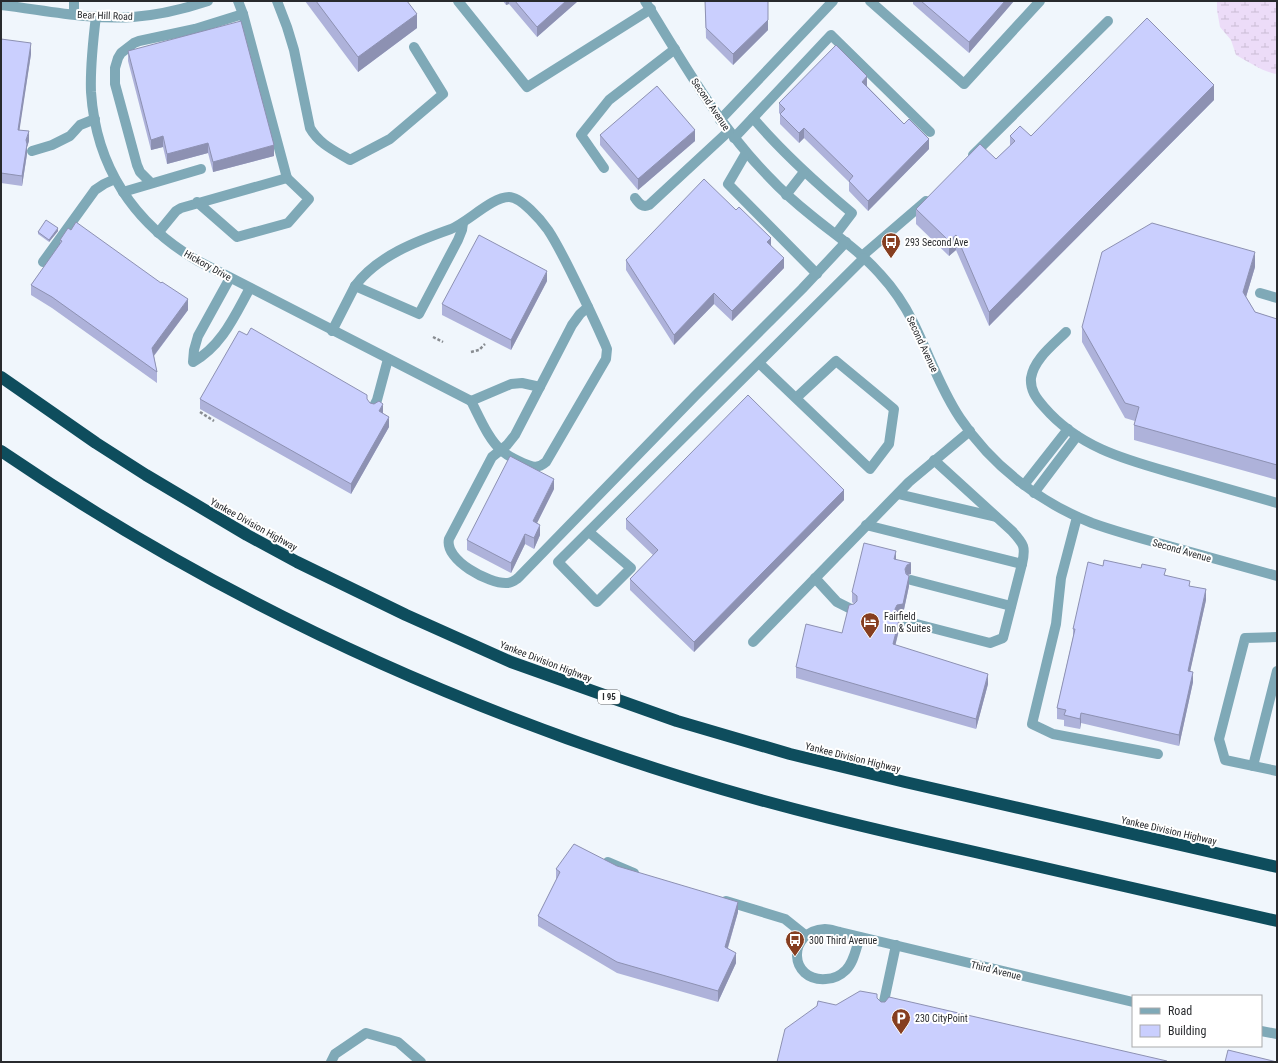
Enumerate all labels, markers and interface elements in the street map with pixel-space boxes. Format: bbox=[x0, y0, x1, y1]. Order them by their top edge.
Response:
street label: Bear Hill Road bbox=[77, 9, 133, 22]
street label: Second Avenue bbox=[689, 76, 732, 133]
bus stop icon: 293 Second Ave bbox=[880, 231, 902, 259]
place label: 293 Second Ave bbox=[905, 237, 968, 248]
street label: Hickory Drive bbox=[182, 248, 234, 283]
street label: Second Avenue bbox=[905, 315, 940, 374]
street label: Yankee Division Highway bbox=[208, 496, 299, 553]
street label: Second Avenue bbox=[1151, 537, 1213, 564]
hotel icon: Fairfield Inn & Suites bbox=[859, 611, 881, 639]
place label: Fairfield Inn & Suites bbox=[884, 611, 931, 634]
street label: Yankee Division Highway bbox=[498, 639, 593, 684]
road number: I 95 bbox=[598, 690, 620, 704]
street label: Yankee Division Highway bbox=[804, 740, 902, 775]
street label: Yankee Division Highway bbox=[1120, 814, 1218, 847]
bus stop icon: 300 Third Avenue bbox=[784, 929, 806, 957]
place label: 300 Third Avenue bbox=[809, 935, 878, 946]
street label: Third Avenue bbox=[970, 959, 1022, 982]
legend bbox=[1132, 995, 1262, 1047]
text: Road bbox=[1168, 1004, 1192, 1018]
parking icon: 230 CityPoint bbox=[890, 1007, 912, 1035]
place label: 230 CityPoint bbox=[915, 1013, 968, 1024]
text: Building bbox=[1168, 1024, 1206, 1038]

